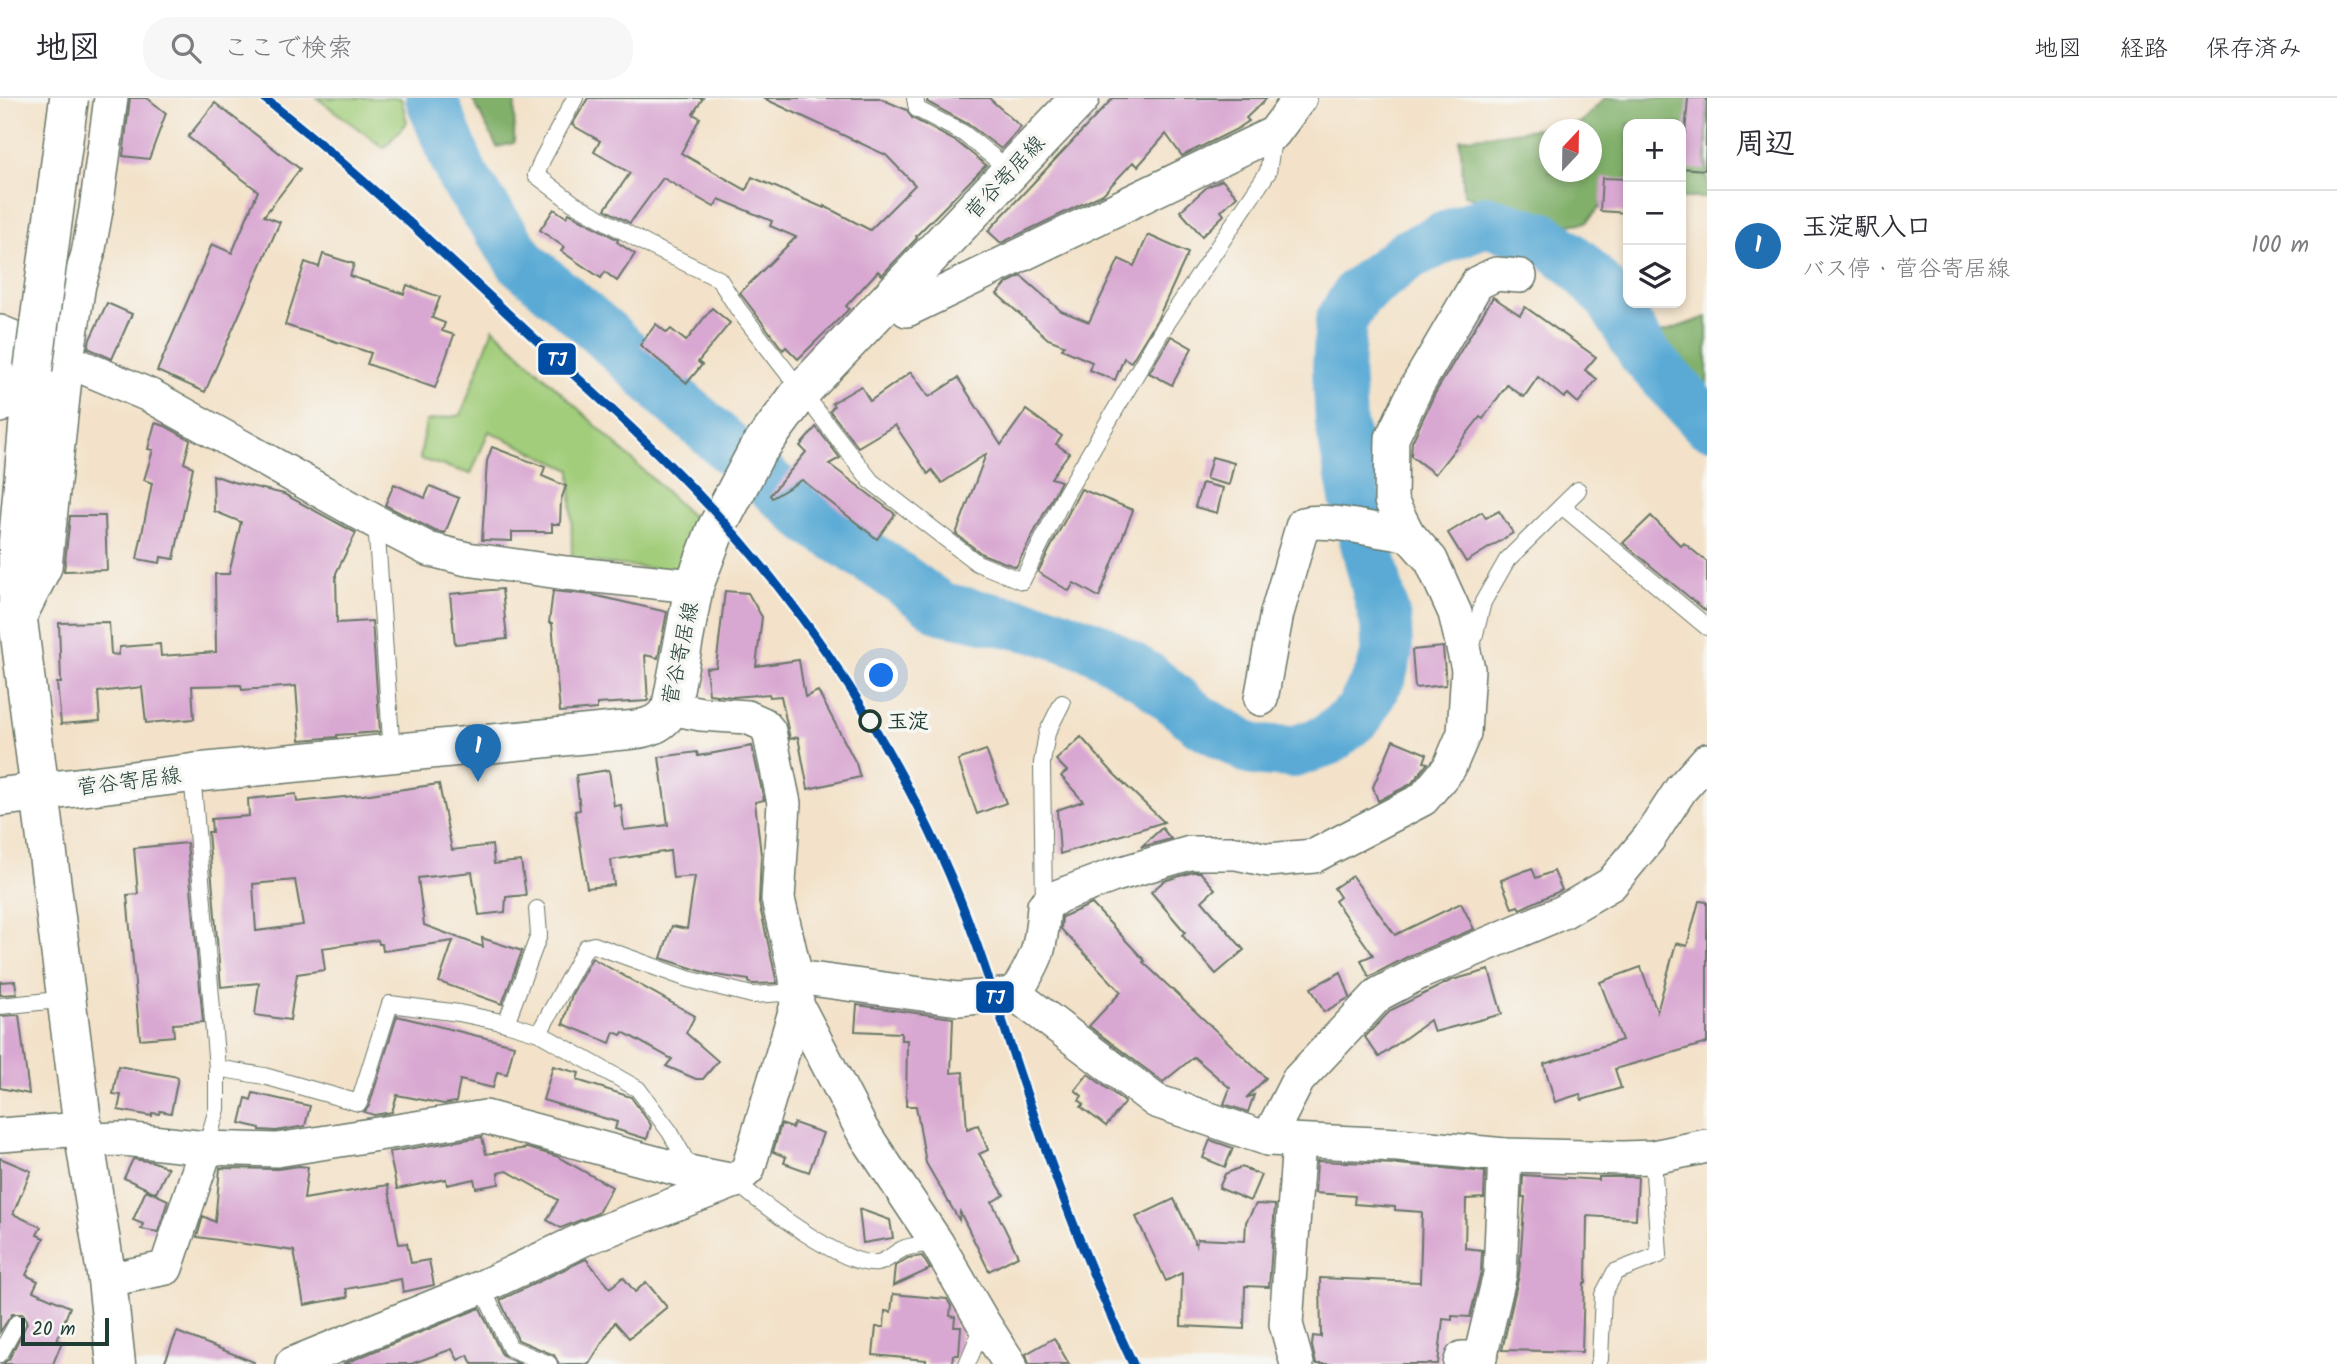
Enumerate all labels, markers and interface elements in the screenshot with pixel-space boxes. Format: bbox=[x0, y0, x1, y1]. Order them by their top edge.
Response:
search box bbox=[143, 17, 633, 80]
text: 地図 bbox=[35, 23, 101, 76]
text: ここで検索 bbox=[223, 28, 353, 70]
icon: search bbox=[167, 29, 205, 67]
text: 地図 bbox=[2034, 30, 2082, 69]
text: 経路 bbox=[2120, 30, 2168, 69]
text: 保存済み bbox=[2206, 30, 2302, 69]
north arrow bbox=[1539, 119, 1602, 182]
map controls bbox=[1623, 119, 1686, 308]
button: + bbox=[1623, 119, 1686, 182]
text: 周辺 bbox=[1735, 121, 1795, 169]
street label: 菅谷寄居線 bbox=[958, 128, 1054, 228]
button: − bbox=[1623, 182, 1686, 245]
text: 玉淀駅入口 bbox=[1802, 207, 1932, 249]
text: 1 bbox=[1755, 228, 1761, 264]
text: 100 m bbox=[2251, 228, 2309, 264]
button: layers bbox=[1623, 245, 1686, 308]
text: バス停 · 菅谷寄居線 bbox=[1802, 252, 2010, 288]
line badge: TJ bbox=[537, 342, 577, 376]
text: TJ bbox=[547, 346, 568, 376]
street label: 菅谷寄居線 bbox=[654, 599, 709, 708]
your location bbox=[864, 658, 898, 692]
place label: 玉淀 bbox=[887, 706, 929, 739]
marker: 玉淀 bbox=[859, 710, 881, 732]
pin: 1 bbox=[455, 724, 501, 782]
street label: 菅谷寄居線 bbox=[75, 760, 183, 805]
line badge: TJ bbox=[975, 980, 1015, 1014]
text: TJ bbox=[985, 984, 1006, 1014]
scale bar bbox=[21, 1315, 108, 1347]
text: 20 m bbox=[32, 1315, 75, 1345]

